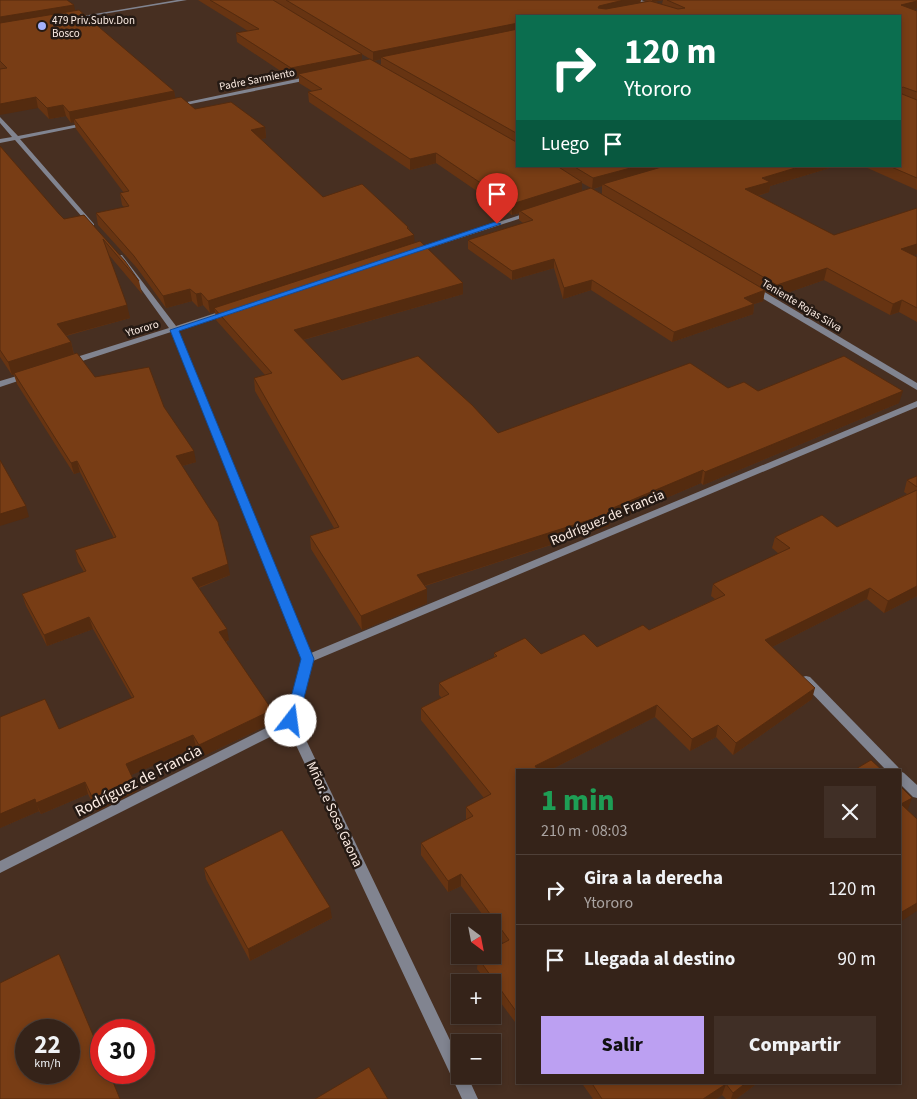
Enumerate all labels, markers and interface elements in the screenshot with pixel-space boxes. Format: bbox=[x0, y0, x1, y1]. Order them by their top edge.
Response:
place label: 479 Priv.Subv.Don Bosco bbox=[52, 13, 135, 41]
marker: 479 Priv.Subv.Don Bosco bbox=[36, 20, 48, 32]
text: 120 m bbox=[624, 27, 716, 77]
icon: right bbox=[541, 35, 606, 100]
street label: Padre Sarmiento bbox=[218, 65, 296, 94]
text: Ytororo bbox=[624, 73, 692, 105]
icon: arrive bbox=[599, 130, 627, 158]
text: Luego bbox=[541, 131, 589, 158]
pin bbox=[476, 173, 518, 224]
icon: arrive bbox=[483, 180, 511, 208]
street label: Teniente Rojas Silva bbox=[759, 276, 845, 335]
street label: Ytororo bbox=[123, 316, 161, 341]
street label: Rodríguez de Francia bbox=[547, 485, 668, 551]
position arrow bbox=[264, 694, 316, 746]
street label: Rodríguez de Francia bbox=[71, 739, 206, 822]
street label: Mñor. e Sosa Gaona bbox=[301, 758, 367, 870]
text: 1 min bbox=[541, 779, 615, 822]
button: close bbox=[824, 786, 876, 838]
text: 210 m · 08:03 bbox=[541, 820, 628, 842]
text: Gira a la derecha bbox=[584, 865, 723, 892]
icon: right bbox=[541, 876, 569, 904]
text: 120 m bbox=[828, 876, 876, 903]
text: Ytororo bbox=[584, 892, 633, 914]
north arrow bbox=[451, 914, 501, 964]
map controls bbox=[451, 914, 501, 1084]
icon: arrive bbox=[541, 946, 569, 974]
text: Llegada al destino bbox=[584, 946, 735, 973]
text: 90 m bbox=[838, 946, 876, 973]
button: + bbox=[451, 974, 501, 1024]
button: Salir bbox=[541, 1016, 704, 1074]
button: Compartir bbox=[714, 1016, 876, 1074]
speed limit sign: 30 bbox=[90, 1019, 155, 1084]
text: 22 bbox=[34, 1027, 61, 1063]
button: − bbox=[451, 1034, 501, 1084]
text: km/h bbox=[34, 1055, 61, 1072]

